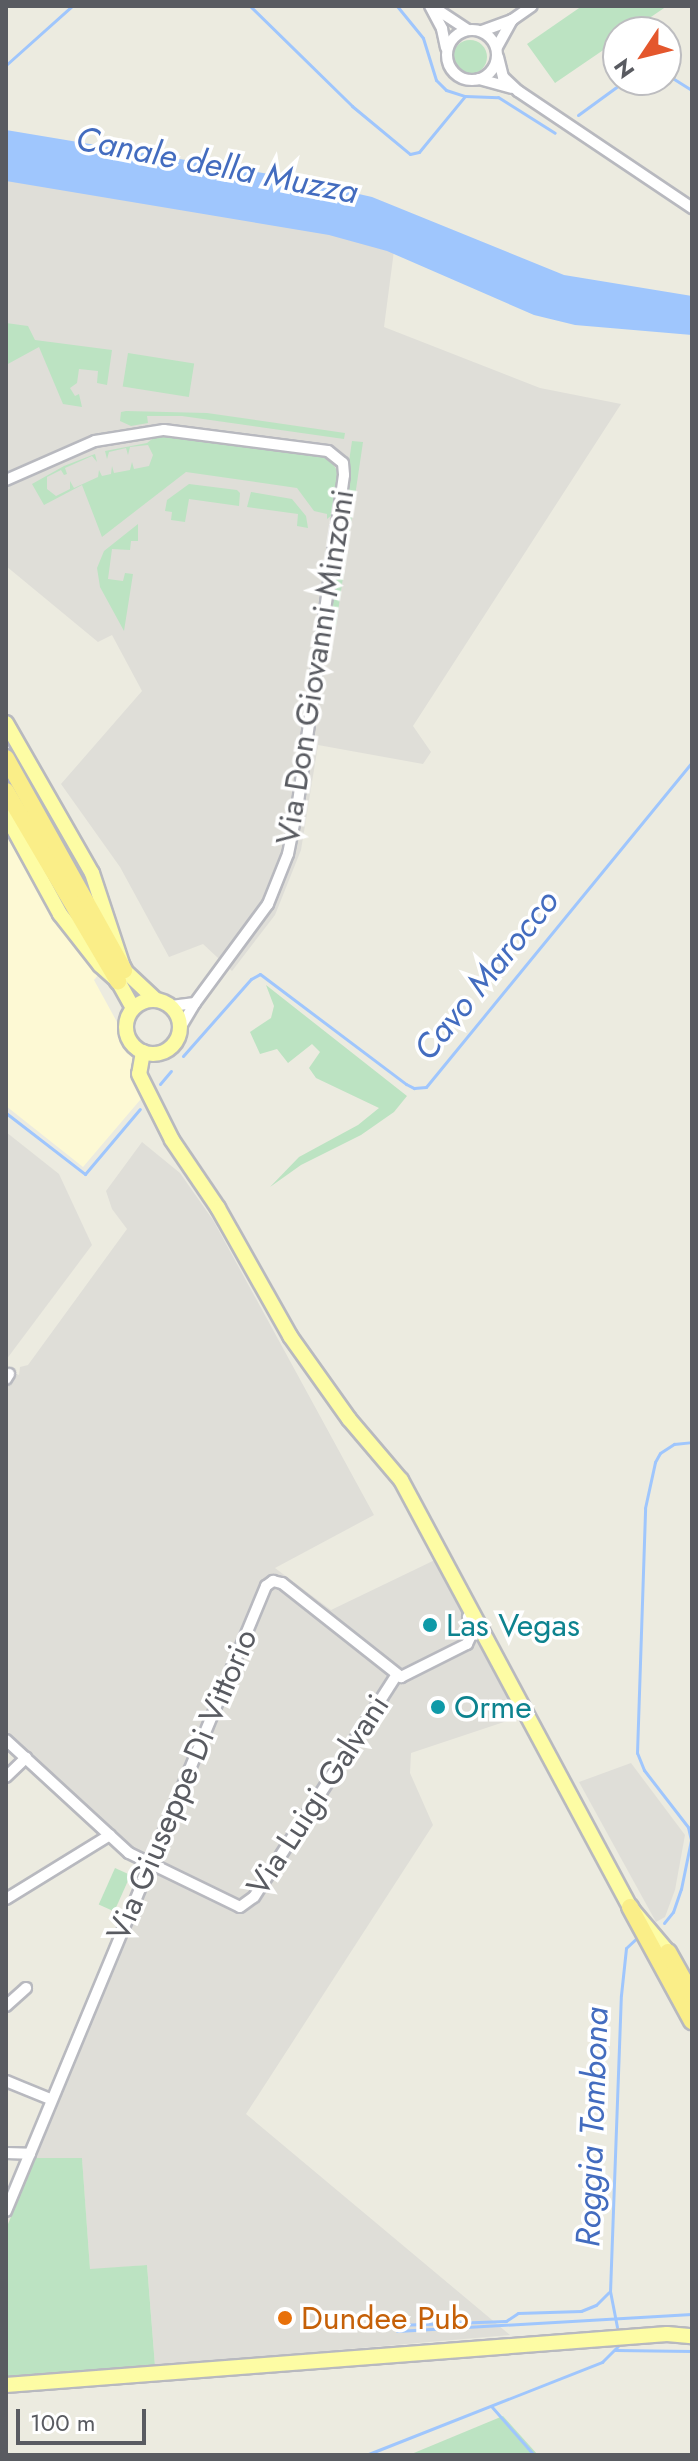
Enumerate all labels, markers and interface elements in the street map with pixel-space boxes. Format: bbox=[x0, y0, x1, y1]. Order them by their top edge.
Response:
north arrow bbox=[602, 16, 682, 96]
text: N bbox=[606, 52, 642, 85]
water label: Canale della Muzza bbox=[72, 118, 362, 212]
street label: Via Don Giovanni Minzoni bbox=[268, 487, 362, 847]
water label: Cavo Marocco bbox=[405, 882, 567, 1068]
place label: Las Vegas bbox=[446, 1606, 580, 1644]
marker: Las Vegas bbox=[421, 1616, 439, 1634]
street label: Via Giuseppe Di Vittorio bbox=[99, 1623, 265, 1947]
street label: Via Luigi Galvani bbox=[239, 1687, 397, 1903]
place label: Orme bbox=[454, 1688, 532, 1726]
marker: Orme bbox=[429, 1698, 447, 1716]
water label: Roggia Tombona bbox=[567, 2006, 617, 2248]
place label: Dundee Pub bbox=[301, 2299, 469, 2337]
marker: Dundee Pub bbox=[276, 2309, 294, 2327]
scale bar bbox=[20, 2393, 150, 2443]
text: 100 m bbox=[30, 2405, 96, 2440]

